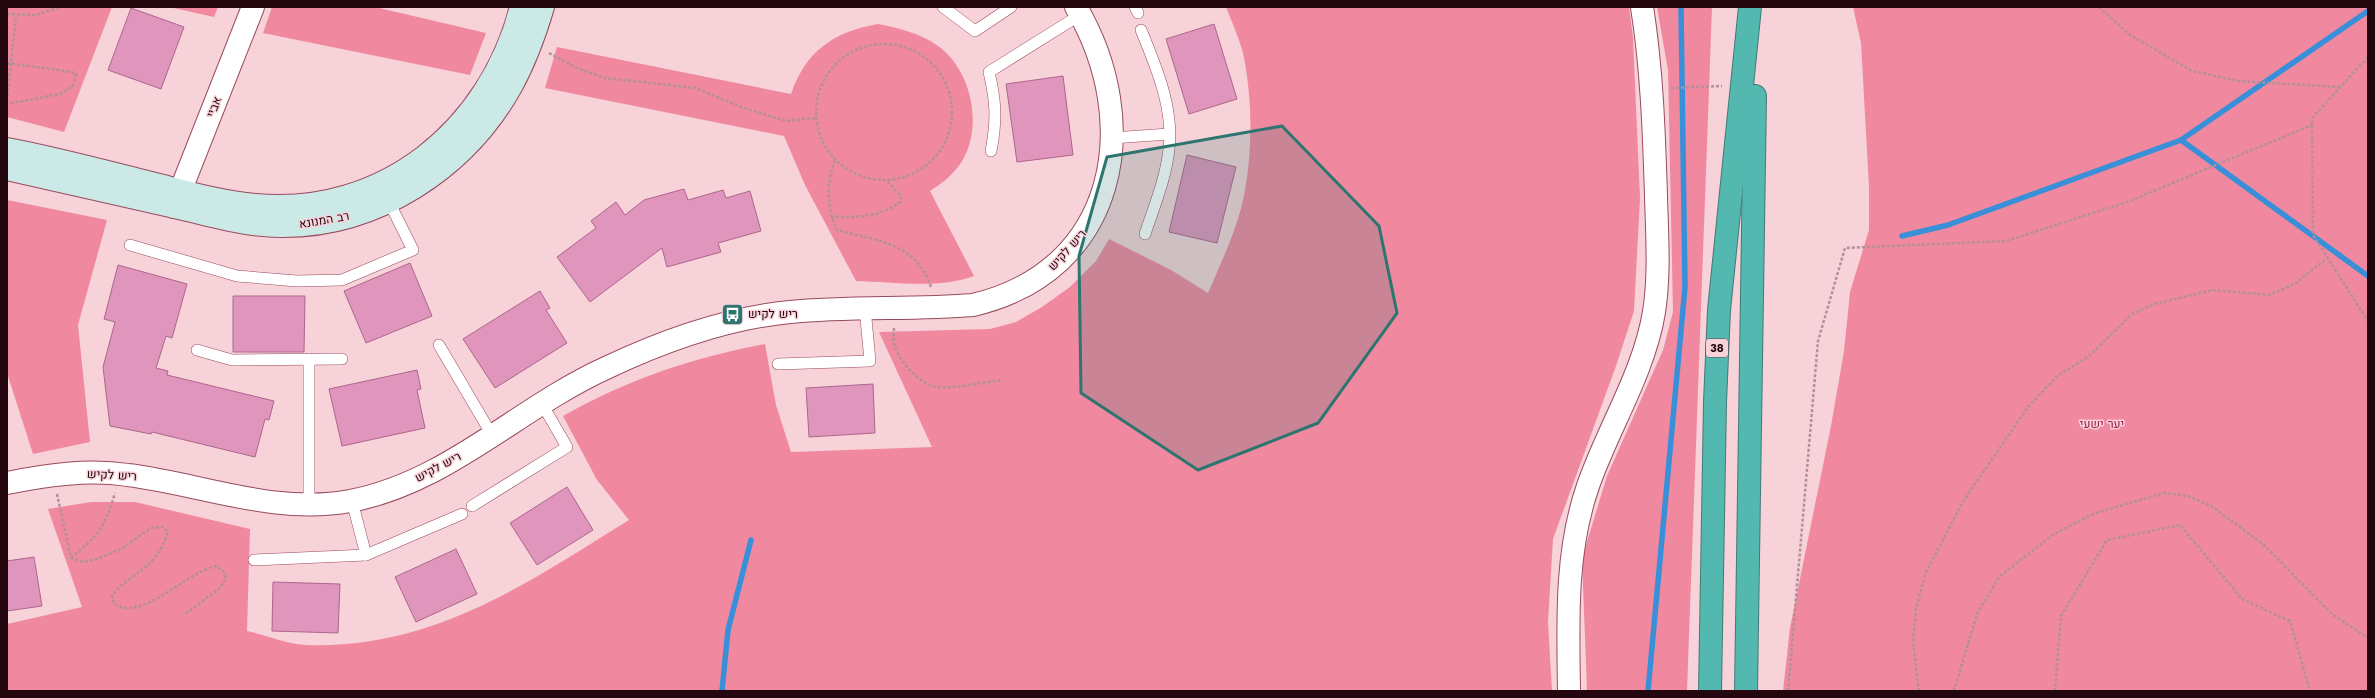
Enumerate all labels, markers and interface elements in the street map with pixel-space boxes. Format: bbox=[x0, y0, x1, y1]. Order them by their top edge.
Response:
street label: אביי bbox=[204, 94, 225, 119]
street label: רב המנונא bbox=[298, 209, 350, 231]
street label: ריש לקיש bbox=[1045, 227, 1089, 273]
bus stop icon: ריש לקיש bbox=[719, 301, 745, 327]
place label: ריש לקיש bbox=[748, 307, 798, 321]
road number: 38 bbox=[1706, 339, 1728, 357]
park label: יער ישעי bbox=[2080, 417, 2124, 431]
street label: ריש לקיש bbox=[413, 449, 463, 485]
street label: ריש לקיש bbox=[87, 467, 137, 483]

